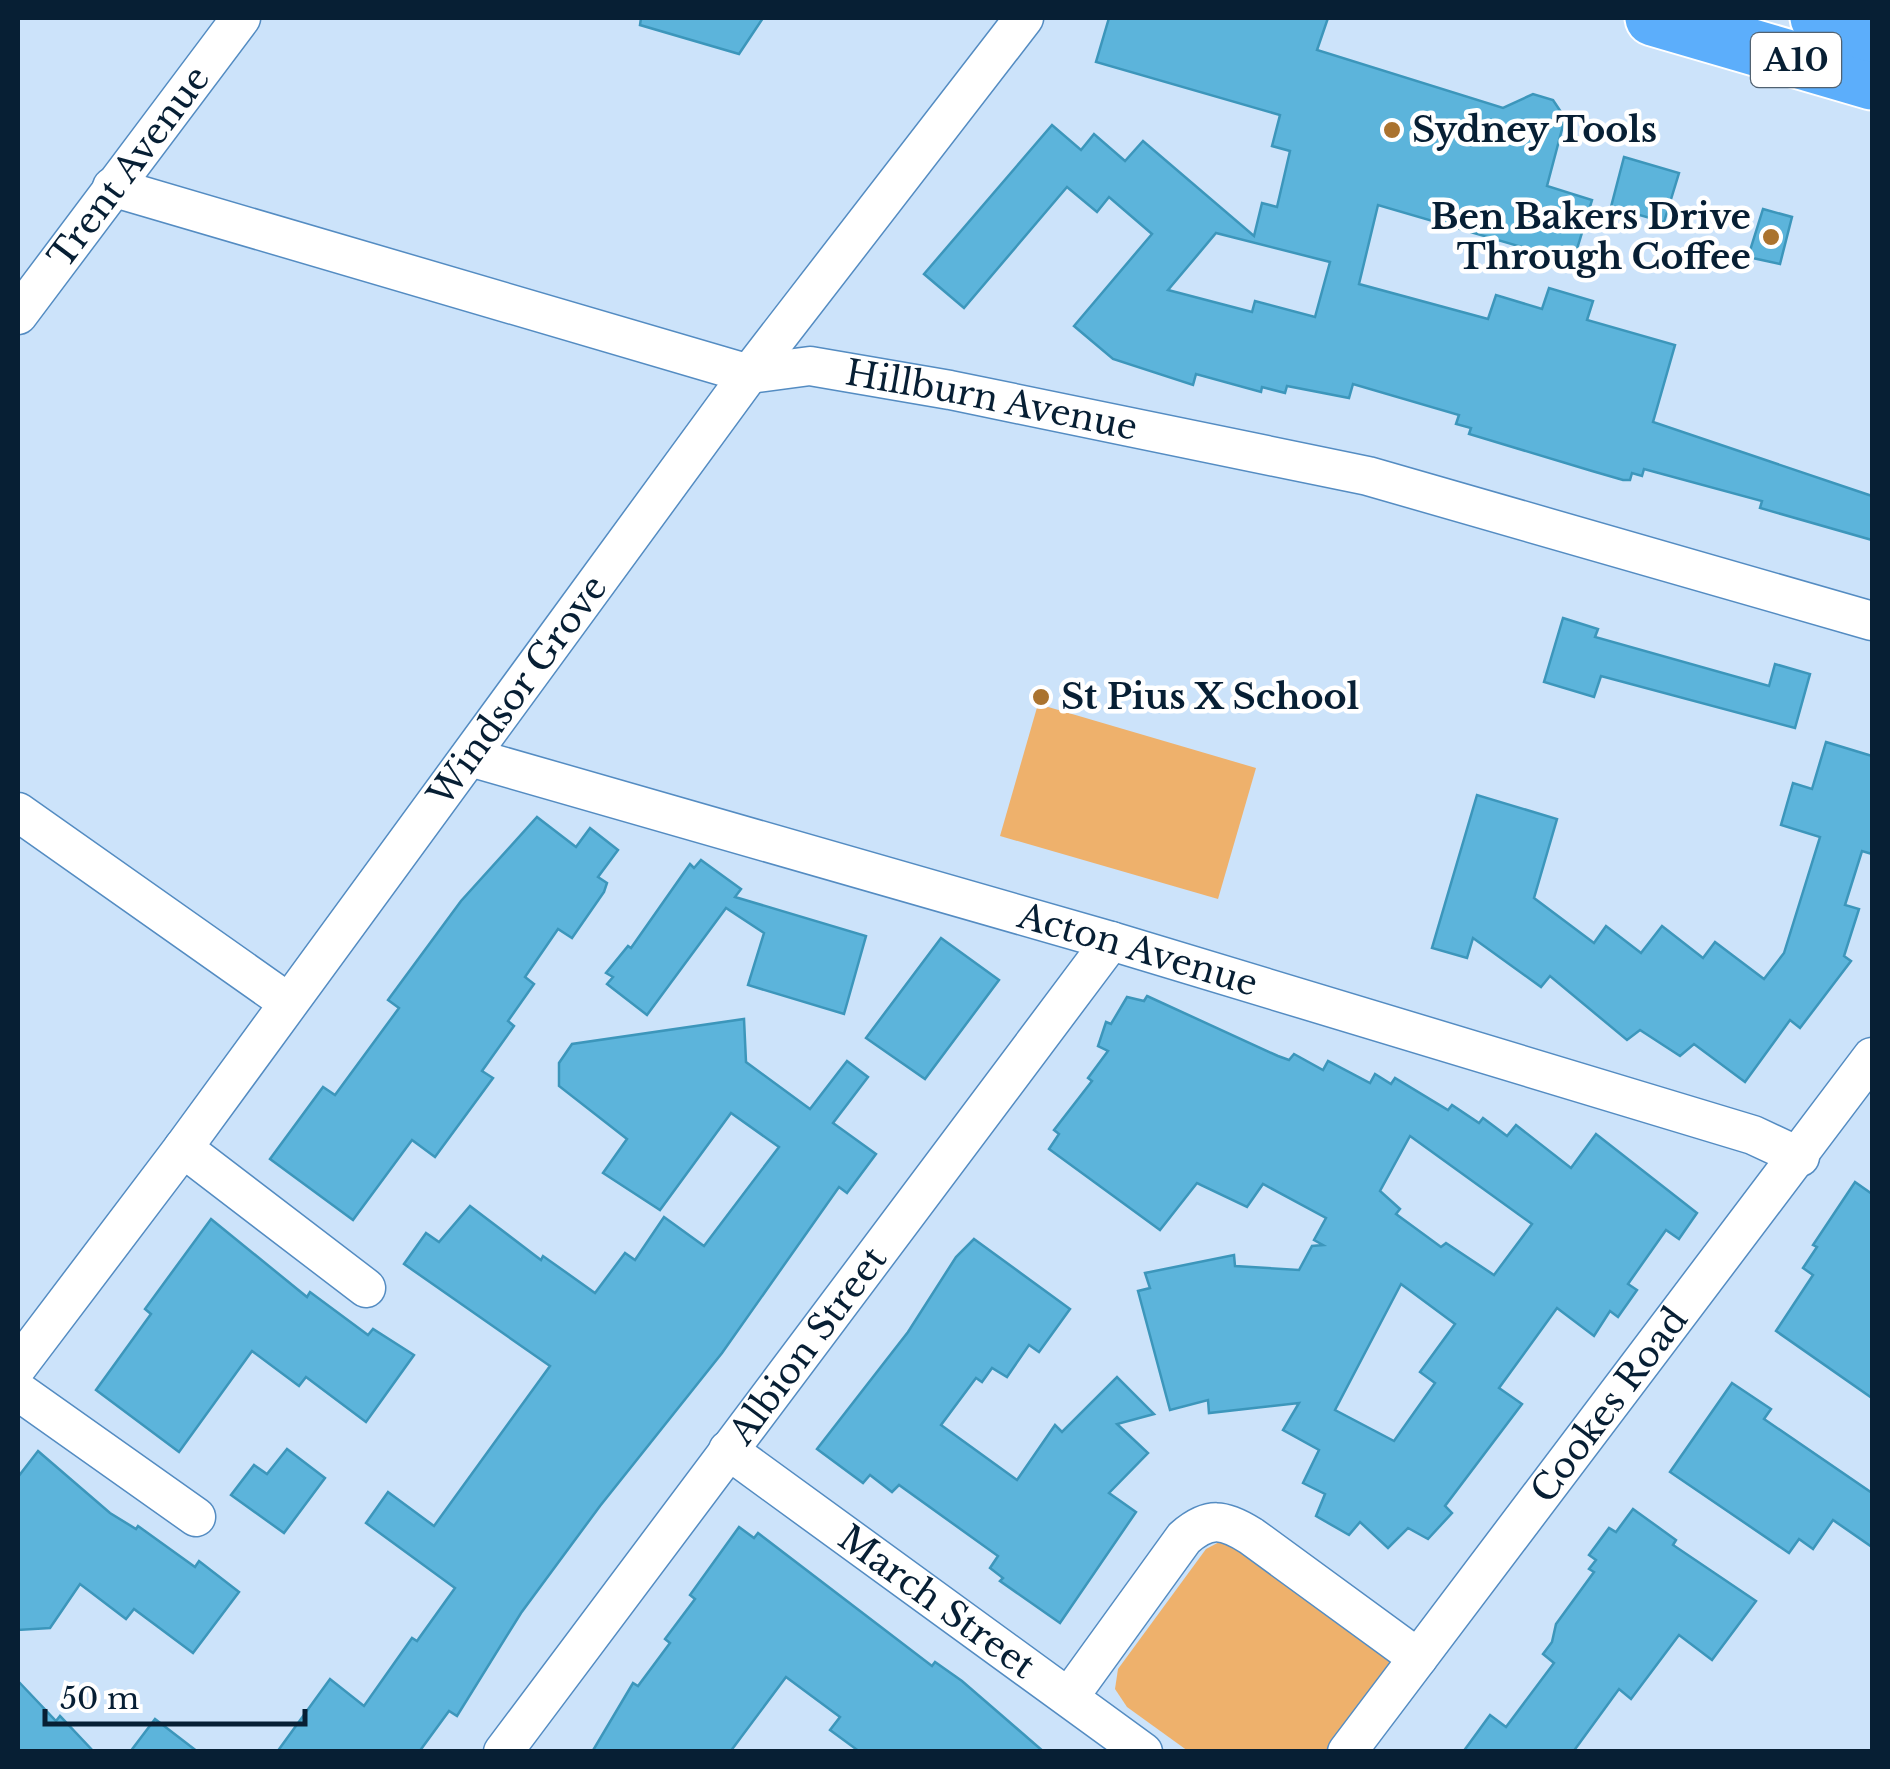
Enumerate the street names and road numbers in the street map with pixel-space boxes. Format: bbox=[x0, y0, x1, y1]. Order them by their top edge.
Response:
road number: A10 bbox=[1751, 33, 1841, 87]
street label: Trent Avenue bbox=[39, 57, 218, 276]
street label: Hillburn Avenue bbox=[842, 350, 1141, 449]
street label: Windsor Grove bbox=[418, 567, 616, 815]
street label: Acton Avenue bbox=[1012, 893, 1263, 1005]
street label: Albion Street bbox=[719, 1238, 895, 1453]
street label: Cookes Road bbox=[1521, 1299, 1696, 1511]
street label: March Street bbox=[830, 1516, 1043, 1687]

